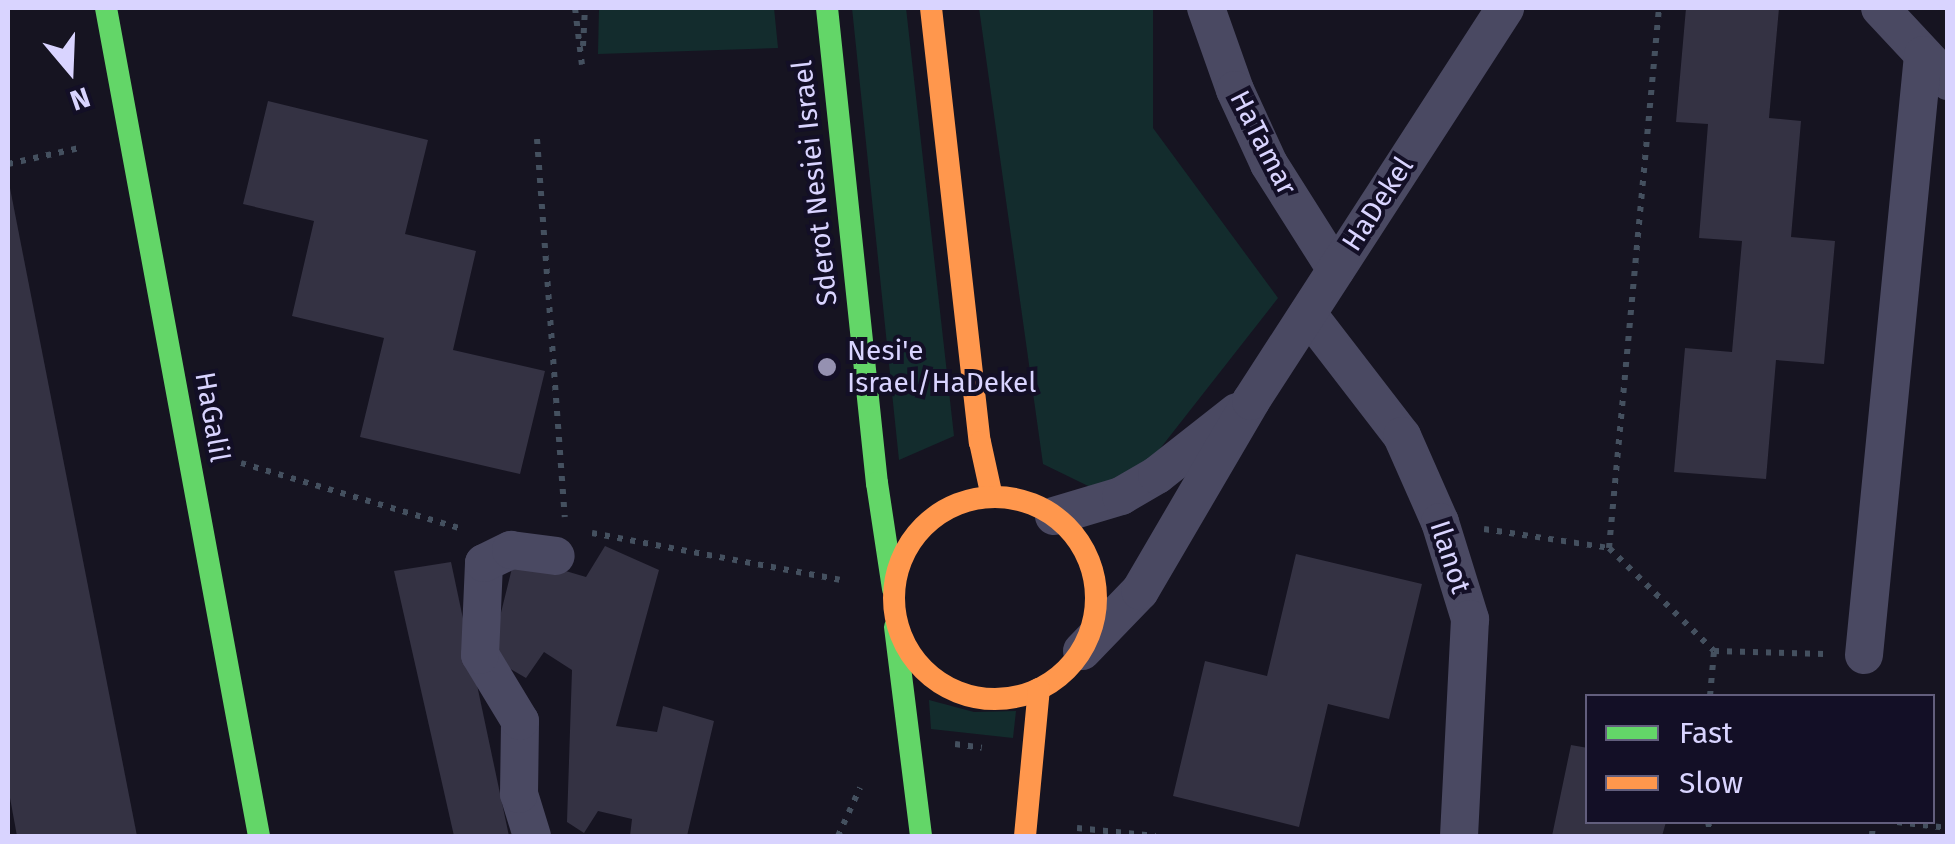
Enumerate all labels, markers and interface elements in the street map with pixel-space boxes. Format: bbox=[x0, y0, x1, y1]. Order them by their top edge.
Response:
north arrow bbox=[20, 20, 120, 120]
street label: Sderot Nesiei Israel bbox=[785, 58, 845, 308]
text: N bbox=[66, 80, 94, 117]
street label: HaTamar bbox=[1222, 85, 1304, 201]
street label: HaDekel bbox=[1335, 151, 1421, 257]
place label: Nesi'e Israel/HaDekel bbox=[847, 334, 1037, 400]
marker: Nesi'e Israel/HaDekel bbox=[816, 356, 838, 378]
street label: HaGalil bbox=[188, 369, 236, 465]
street label: Ilanot bbox=[1423, 516, 1477, 598]
legend bbox=[1585, 694, 1935, 824]
text: Fast bbox=[1679, 715, 1733, 751]
text: Slow bbox=[1679, 765, 1743, 801]

